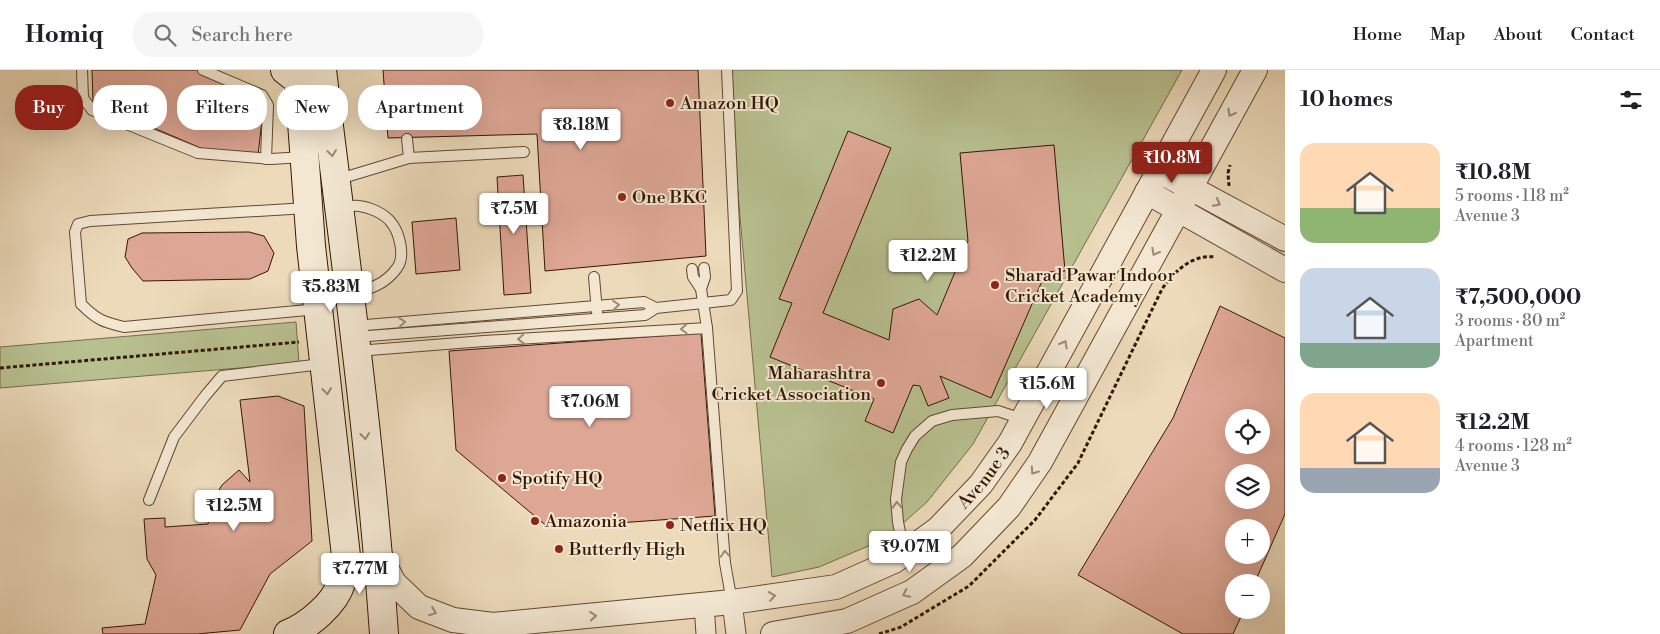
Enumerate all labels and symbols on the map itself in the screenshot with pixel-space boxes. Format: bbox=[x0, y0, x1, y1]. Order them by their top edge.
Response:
place label: Amazon HQ bbox=[679, 92, 779, 115]
marker: Amazon HQ bbox=[664, 97, 676, 109]
one-way arrow bbox=[1228, 107, 1238, 116]
pin: ₹8.18M bbox=[540, 108, 622, 151]
pin: ₹10.8M bbox=[1131, 142, 1213, 184]
one-way arrow bbox=[326, 149, 337, 157]
place label: One BKC bbox=[632, 186, 707, 209]
marker: One BKC bbox=[616, 191, 628, 203]
pin: ₹7.5M bbox=[479, 192, 549, 235]
one-way arrow bbox=[1211, 196, 1220, 206]
pin: ₹12.2M bbox=[887, 240, 969, 282]
one-way arrow bbox=[1152, 247, 1162, 256]
place label: Sharad Pawar Indoor Cricket Academy bbox=[1005, 264, 1175, 308]
pin: ₹5.83M bbox=[290, 270, 372, 313]
marker: Sharad Pawar Indoor Cricket Academy bbox=[989, 279, 1001, 291]
one-way arrow bbox=[613, 300, 621, 311]
one-way arrow bbox=[398, 317, 406, 328]
one-way arrow bbox=[679, 324, 687, 335]
one-way arrow bbox=[517, 333, 525, 344]
one-way arrow bbox=[1057, 341, 1067, 350]
place label: Maharashtra Cricket Association bbox=[712, 362, 872, 406]
pin: ₹15.6M bbox=[1006, 368, 1088, 410]
marker: Maharashtra Cricket Association bbox=[875, 377, 887, 389]
pin: ₹7.06M bbox=[549, 386, 631, 428]
one-way arrow bbox=[321, 387, 332, 395]
one-way arrow bbox=[359, 432, 370, 440]
street label: Avenue 3 bbox=[951, 442, 1015, 514]
one-way arrow bbox=[1031, 465, 1040, 474]
place label: Spotify HQ bbox=[512, 467, 603, 490]
marker: Spotify HQ bbox=[496, 472, 508, 484]
pin: ₹12.5M bbox=[193, 490, 275, 532]
one-way arrow bbox=[892, 501, 902, 509]
place label: Amazonia bbox=[544, 510, 628, 533]
place label: Netflix HQ bbox=[680, 514, 767, 537]
marker: Amazonia bbox=[529, 515, 541, 527]
marker: Netflix HQ bbox=[664, 519, 676, 531]
pin: ₹9.07M bbox=[869, 530, 951, 573]
place label: Butterfly High bbox=[568, 538, 686, 561]
marker: Butterfly High bbox=[553, 543, 565, 555]
one-way arrow bbox=[719, 550, 730, 558]
pin: ₹7.77M bbox=[319, 552, 401, 595]
one-way arrow bbox=[902, 588, 911, 599]
one-way arrow bbox=[768, 592, 776, 602]
one-way arrow bbox=[428, 606, 437, 616]
one-way arrow bbox=[589, 610, 597, 621]

